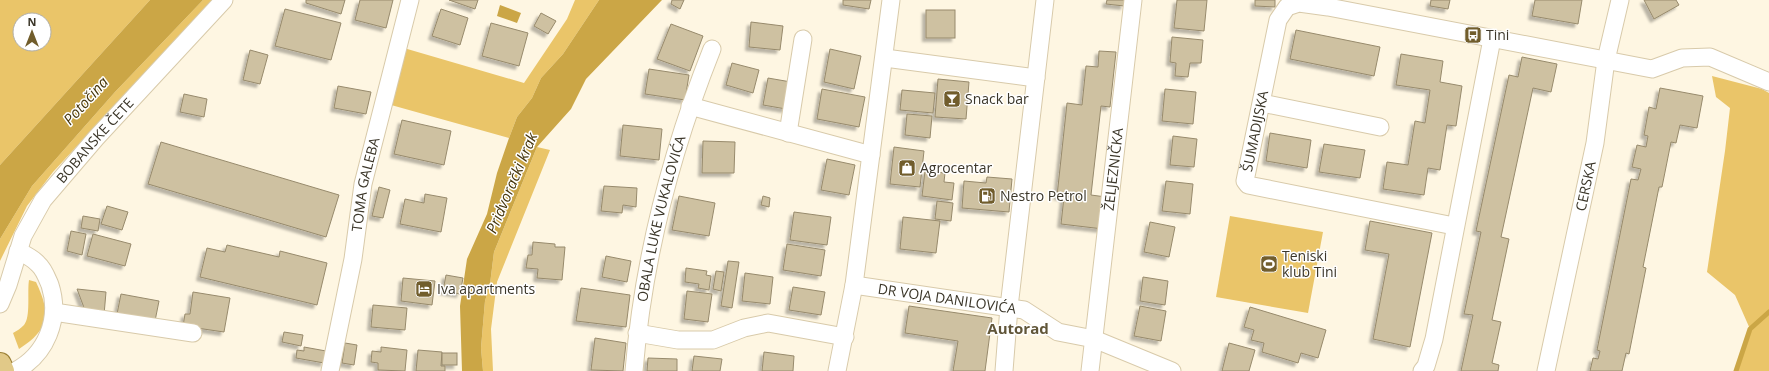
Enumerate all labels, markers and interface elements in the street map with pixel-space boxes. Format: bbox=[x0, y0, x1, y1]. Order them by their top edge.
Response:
north arrow bbox=[12, 12, 52, 52]
text: N bbox=[28, 14, 36, 29]
bus stop icon: Tini bbox=[1463, 25, 1483, 45]
place label: Tini bbox=[1486, 25, 1509, 44]
water label: Potočina bbox=[58, 72, 112, 129]
bar icon: Snack bar bbox=[942, 89, 962, 109]
place label: Snack bar bbox=[965, 89, 1029, 108]
street label: ŠUMADIJSKA bbox=[1237, 89, 1272, 173]
street label: BOBANSKE ČETE bbox=[52, 93, 138, 187]
street label: ŽELJEZNIČKA bbox=[1099, 127, 1127, 212]
water label: Pridvorački krak bbox=[481, 129, 542, 236]
street label: OBALA LUKE VUKALOVIĆA bbox=[632, 133, 690, 303]
street label: TOMA GALEBA bbox=[347, 135, 384, 233]
shop icon: Agrocentar bbox=[897, 158, 917, 178]
place label: Agrocentar bbox=[920, 158, 993, 177]
street label: CERSKA bbox=[1571, 159, 1600, 213]
fuel station icon: Nestro Petrol bbox=[977, 186, 997, 206]
place label: Nestro Petrol bbox=[1000, 186, 1087, 205]
place label: Teniski klub Tini bbox=[1282, 246, 1337, 281]
sports icon: Teniski klub Tini bbox=[1259, 254, 1279, 274]
hotel icon: Iva apartments bbox=[414, 279, 434, 299]
place label: Iva apartments bbox=[437, 279, 536, 298]
street label: DR VOJA DANILOVIĆA bbox=[877, 279, 1018, 318]
district label: Autorad bbox=[987, 318, 1049, 338]

